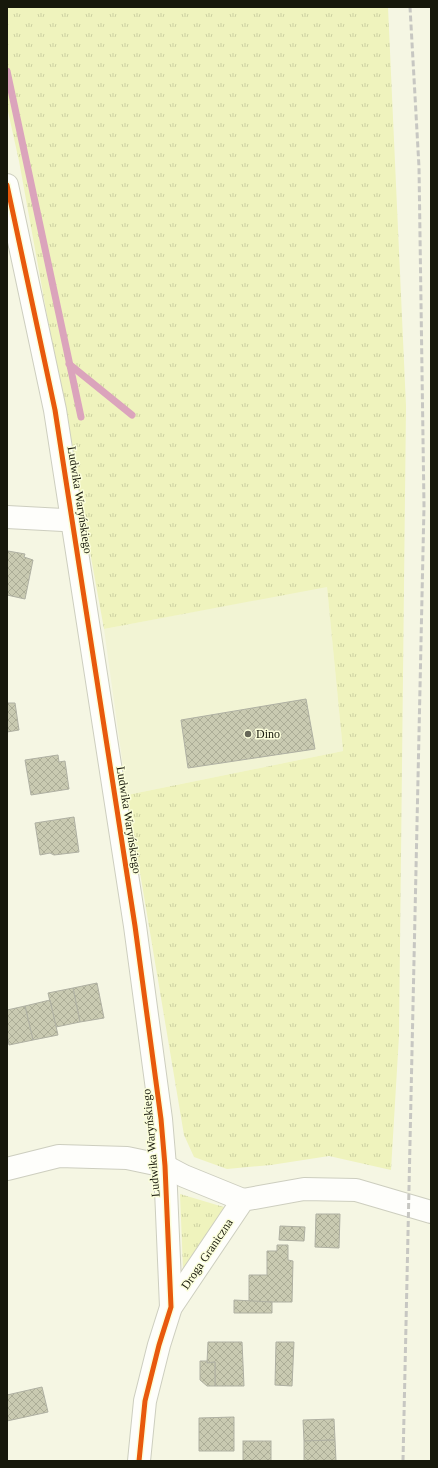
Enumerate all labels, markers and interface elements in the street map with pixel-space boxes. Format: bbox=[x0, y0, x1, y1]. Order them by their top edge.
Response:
street label: Ludwika Waryńskiego bbox=[65, 445, 95, 555]
place label: Dino bbox=[256, 727, 280, 741]
marker: Dino bbox=[243, 729, 253, 739]
street label: Ludwika Waryńskiego bbox=[114, 765, 144, 875]
street label: Ludwika Waryńskiego bbox=[139, 1088, 163, 1198]
street label: Droga Graniczna bbox=[178, 1215, 236, 1292]

